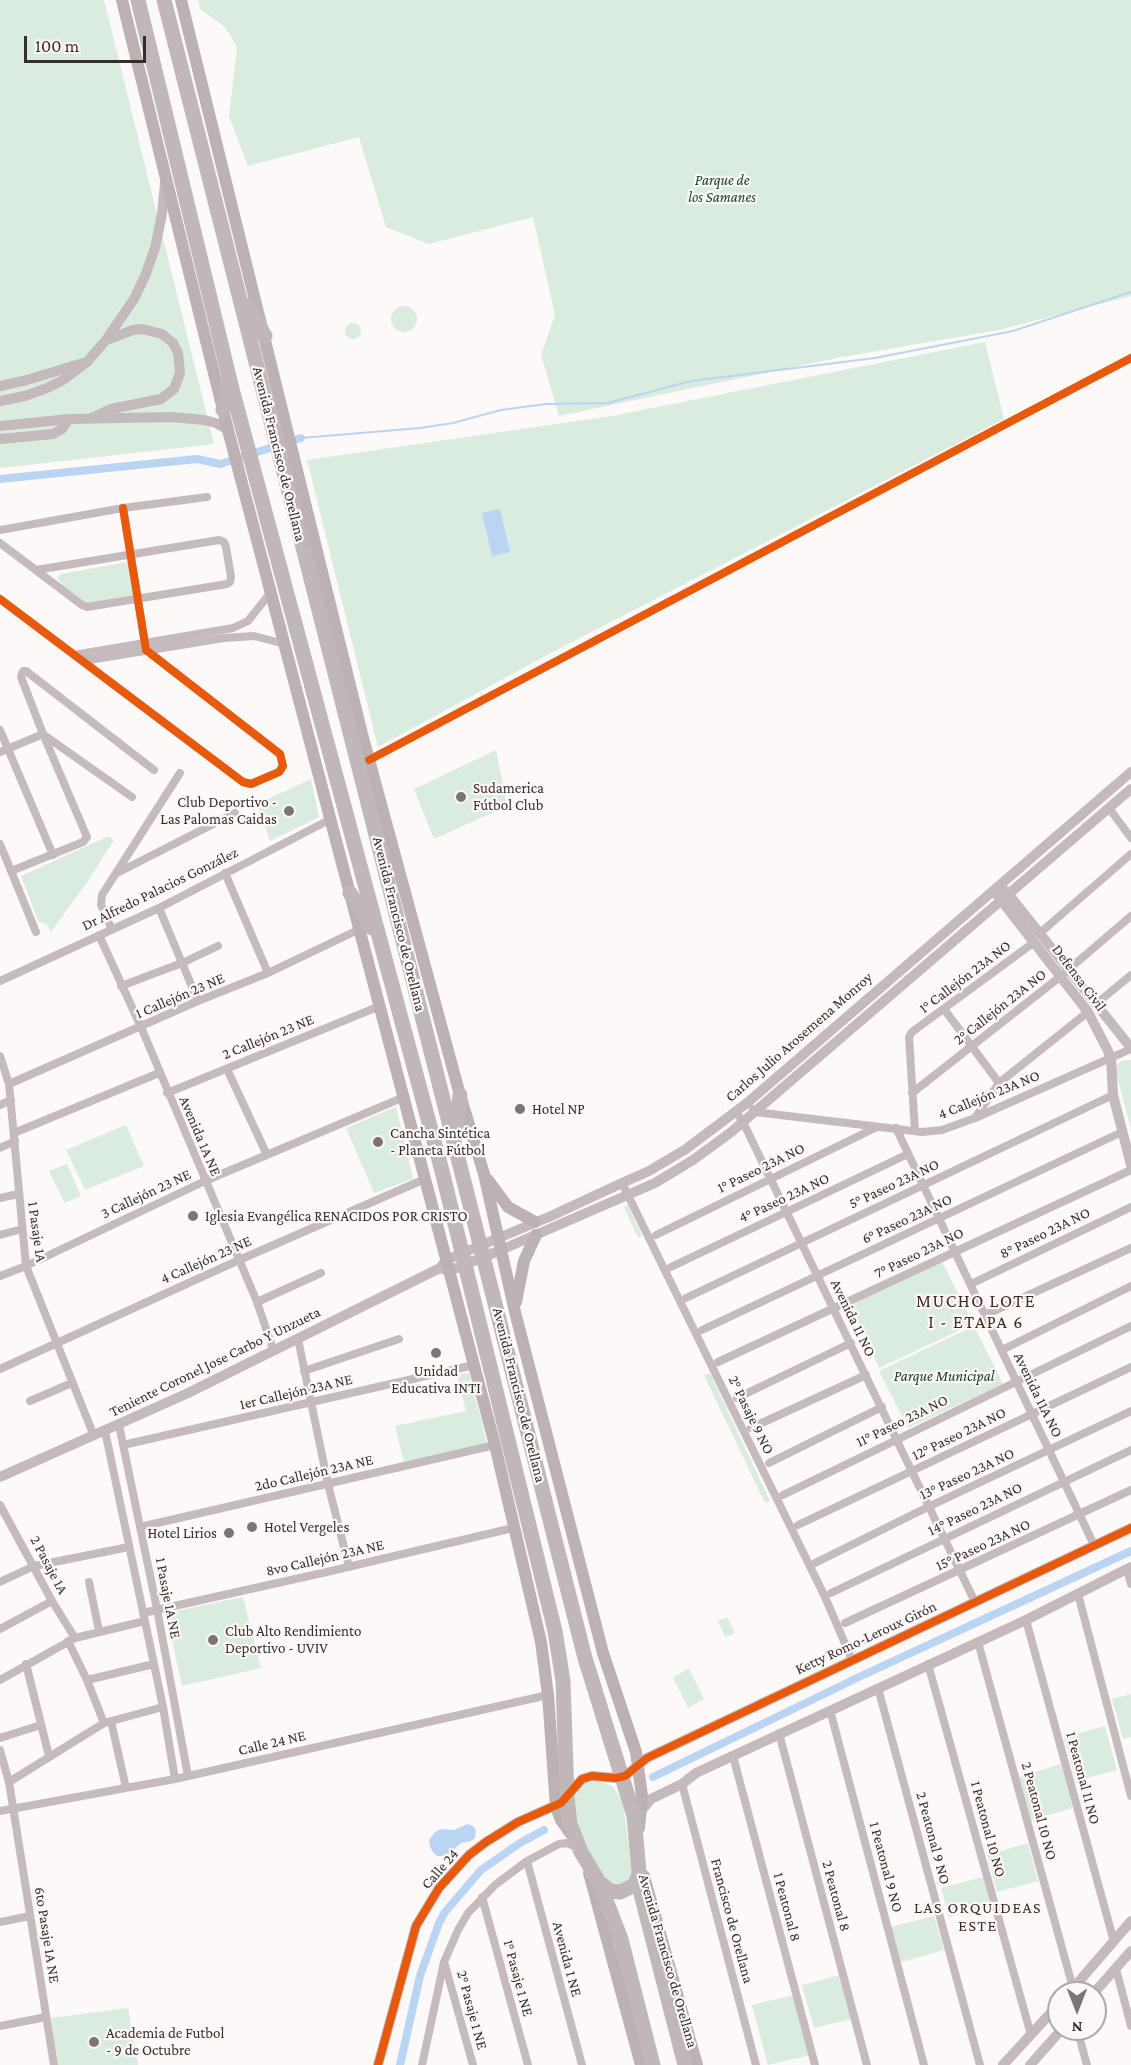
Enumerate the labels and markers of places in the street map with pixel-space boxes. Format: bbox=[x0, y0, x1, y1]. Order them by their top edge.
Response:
place label: Sudamerica Fútbol Club bbox=[473, 779, 544, 814]
marker: Sudamerica Fútbol Club bbox=[454, 790, 468, 804]
place label: Club Deportivo - Las Palomas Caidas bbox=[160, 793, 277, 828]
marker: Club Deportivo - Las Palomas Caidas bbox=[282, 804, 296, 818]
place label: Hotel NP bbox=[532, 1100, 585, 1118]
marker: Hotel NP bbox=[513, 1102, 527, 1116]
place label: Cancha Sintética - Planeta Fútbol bbox=[390, 1124, 490, 1159]
marker: Cancha Sintética - Planeta Fútbol bbox=[371, 1135, 385, 1149]
place label: Iglesia Evangélica RENACIDOS POR CRISTO bbox=[205, 1207, 467, 1225]
marker: Iglesia Evangélica RENACIDOS POR CRISTO bbox=[186, 1209, 200, 1223]
marker: Unidad Educativa INTI bbox=[429, 1346, 443, 1360]
place label: Unidad Educativa INTI bbox=[391, 1362, 481, 1397]
place label: Hotel Vergeles bbox=[264, 1518, 349, 1536]
marker: Hotel Vergeles bbox=[245, 1520, 259, 1534]
place label: Hotel Lirios bbox=[148, 1524, 217, 1542]
marker: Hotel Lirios bbox=[222, 1526, 236, 1540]
place label: Club Alto Rendimiento Deportivo - UVIV bbox=[225, 1622, 361, 1657]
marker: Club Alto Rendimiento Deportivo - UVIV bbox=[206, 1633, 220, 1647]
place label: Academia de Futbol - 9 de Octubre bbox=[106, 2024, 224, 2059]
marker: Academia de Futbol - 9 de Octubre bbox=[87, 2035, 101, 2049]

